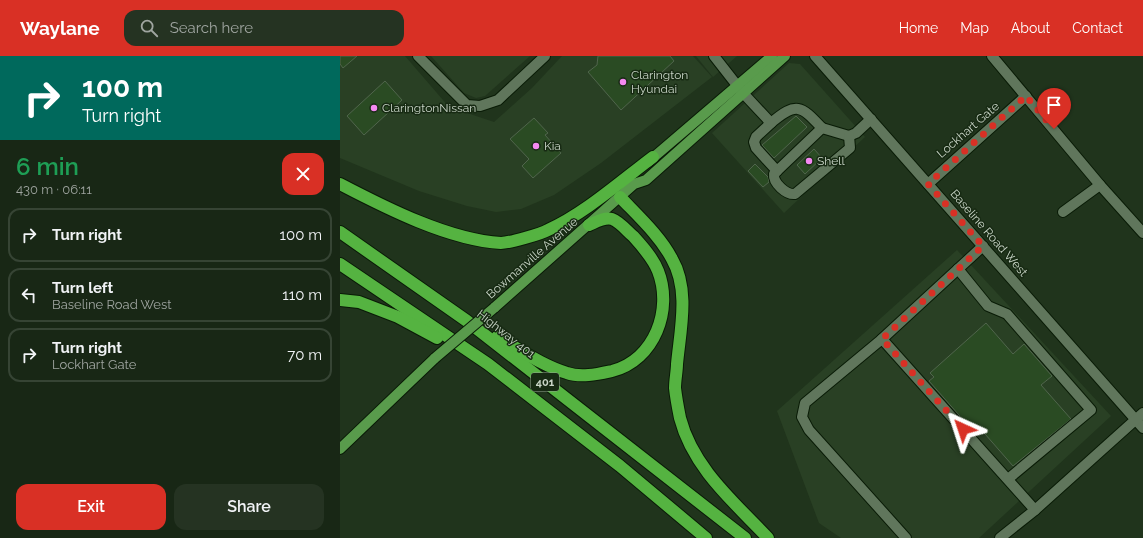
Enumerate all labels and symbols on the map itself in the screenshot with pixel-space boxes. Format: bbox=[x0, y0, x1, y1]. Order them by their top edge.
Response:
place label: Clarington Hyundai bbox=[631, 68, 688, 96]
marker: Clarington Hyundai bbox=[618, 77, 628, 87]
pin bbox=[1037, 88, 1071, 129]
street label: Lockhart Gate bbox=[934, 99, 1002, 161]
place label: ClaringtonNissan bbox=[382, 101, 476, 115]
marker: ClaringtonNissan bbox=[369, 103, 379, 113]
place label: Kia bbox=[544, 139, 561, 153]
marker: Kia bbox=[531, 141, 541, 151]
place label: Shell bbox=[817, 154, 846, 168]
marker: Shell bbox=[804, 156, 814, 166]
street label: Baseline Road West bbox=[948, 187, 1030, 279]
street label: Bowmanville Avenue bbox=[483, 215, 581, 301]
street label: Highway 401 bbox=[474, 307, 538, 361]
road number: 401 bbox=[531, 373, 559, 391]
position arrow bbox=[942, 408, 984, 450]

